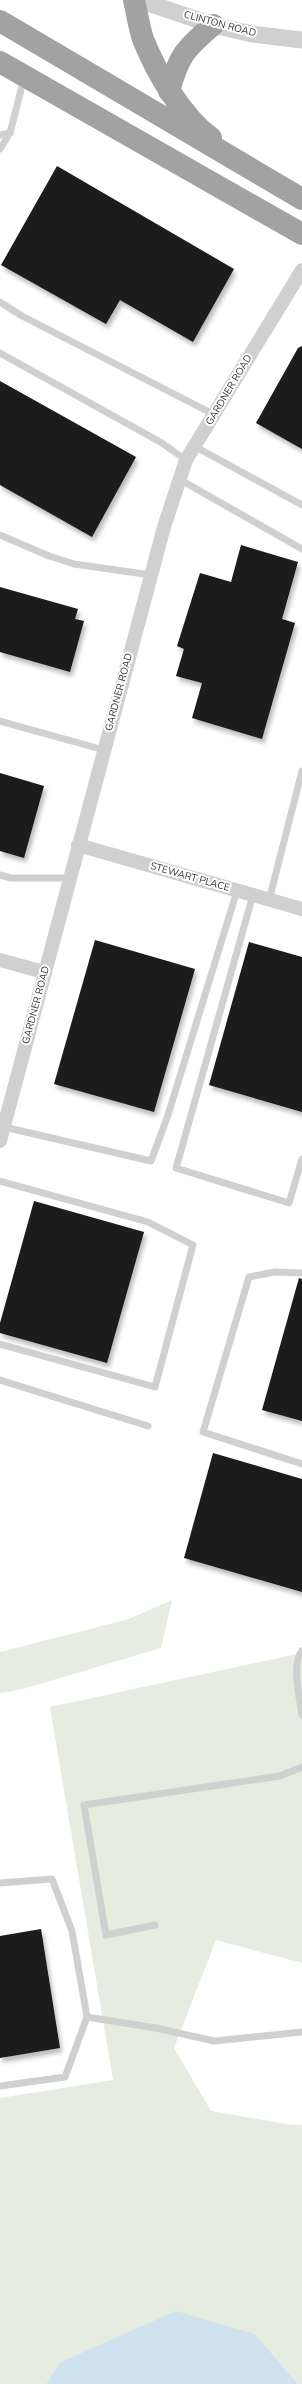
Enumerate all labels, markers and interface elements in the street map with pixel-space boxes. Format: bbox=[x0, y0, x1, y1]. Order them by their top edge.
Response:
street label: CLINTON ROAD bbox=[182, 8, 258, 40]
street label: GARDNER ROAD bbox=[202, 352, 256, 428]
street label: GARDNER ROAD bbox=[102, 652, 136, 732]
street label: STEWART PLACE bbox=[149, 859, 231, 895]
street label: GARDNER ROAD bbox=[19, 965, 53, 1045]

